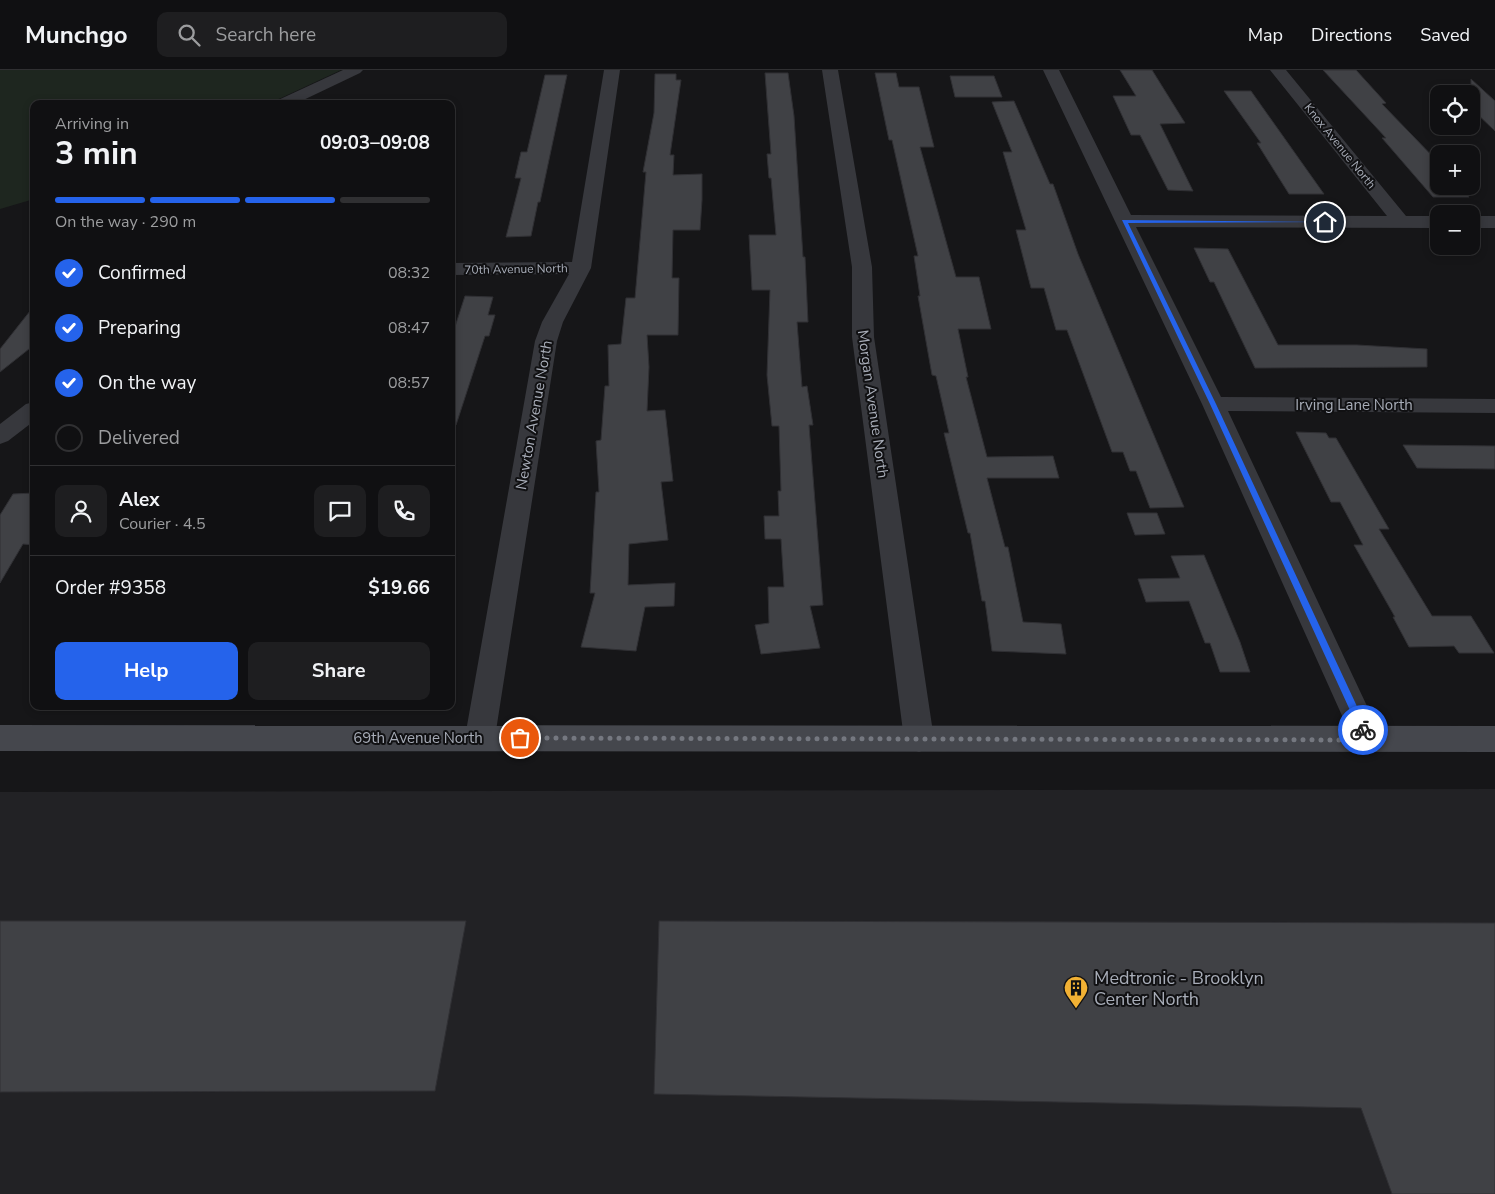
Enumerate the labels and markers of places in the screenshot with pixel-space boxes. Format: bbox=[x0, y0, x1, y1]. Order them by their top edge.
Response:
pin bbox=[1304, 201, 1346, 243]
pin bbox=[499, 717, 541, 759]
place label: Medtronic - Brooklyn Center North bbox=[1094, 966, 1264, 1011]
building icon: Medtronic - Brooklyn Center North bbox=[1063, 975, 1089, 1009]

